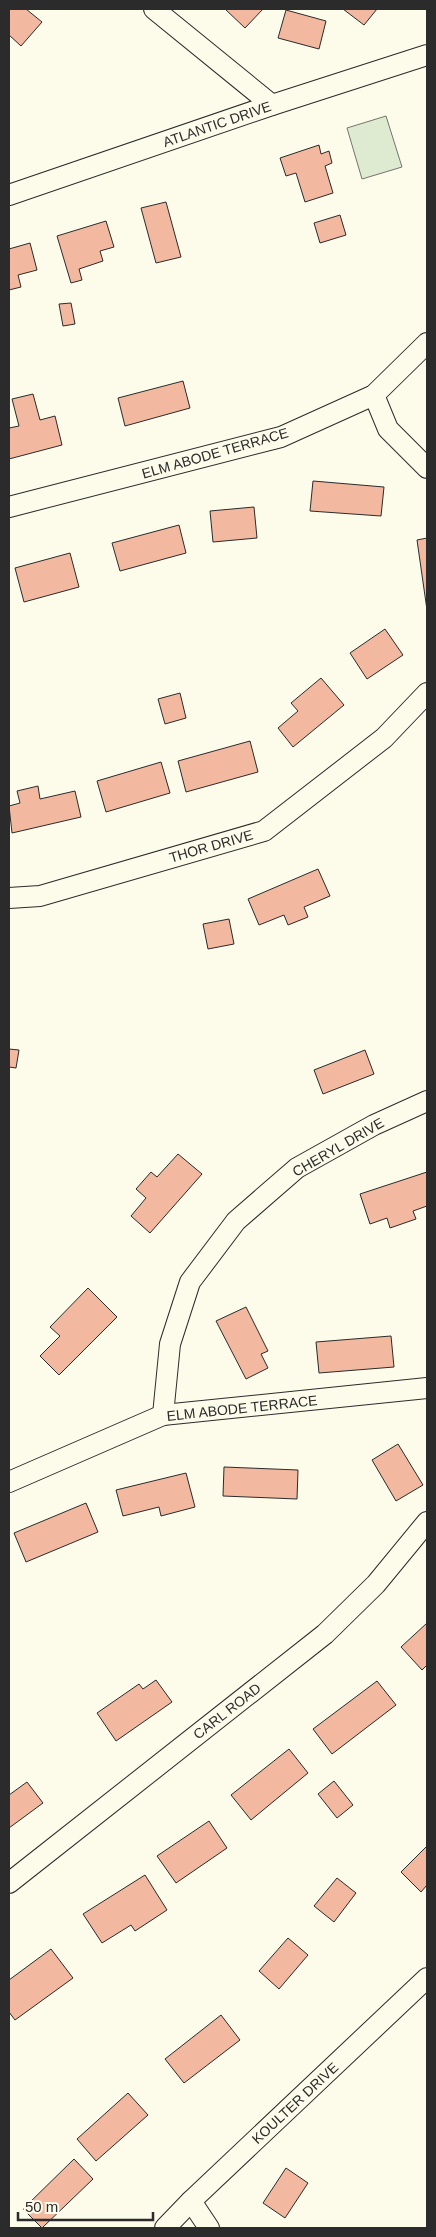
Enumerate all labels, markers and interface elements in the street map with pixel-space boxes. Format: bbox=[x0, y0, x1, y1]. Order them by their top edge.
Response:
street label: ATLANTIC DRIVE bbox=[161, 98, 273, 150]
street label: ELM ABODE TERRACE bbox=[140, 424, 290, 482]
street label: THOR DRIVE bbox=[167, 826, 255, 866]
street label: CHERYL DRIVE bbox=[290, 1114, 386, 1180]
street label: ELM ABODE TERRACE bbox=[166, 1392, 318, 1424]
street label: CARL ROAD bbox=[190, 1680, 264, 1742]
street label: KOULTER DRIVE bbox=[249, 2059, 341, 2147]
scale bar bbox=[18, 2190, 152, 2222]
text: 50 m bbox=[25, 2198, 58, 2215]

